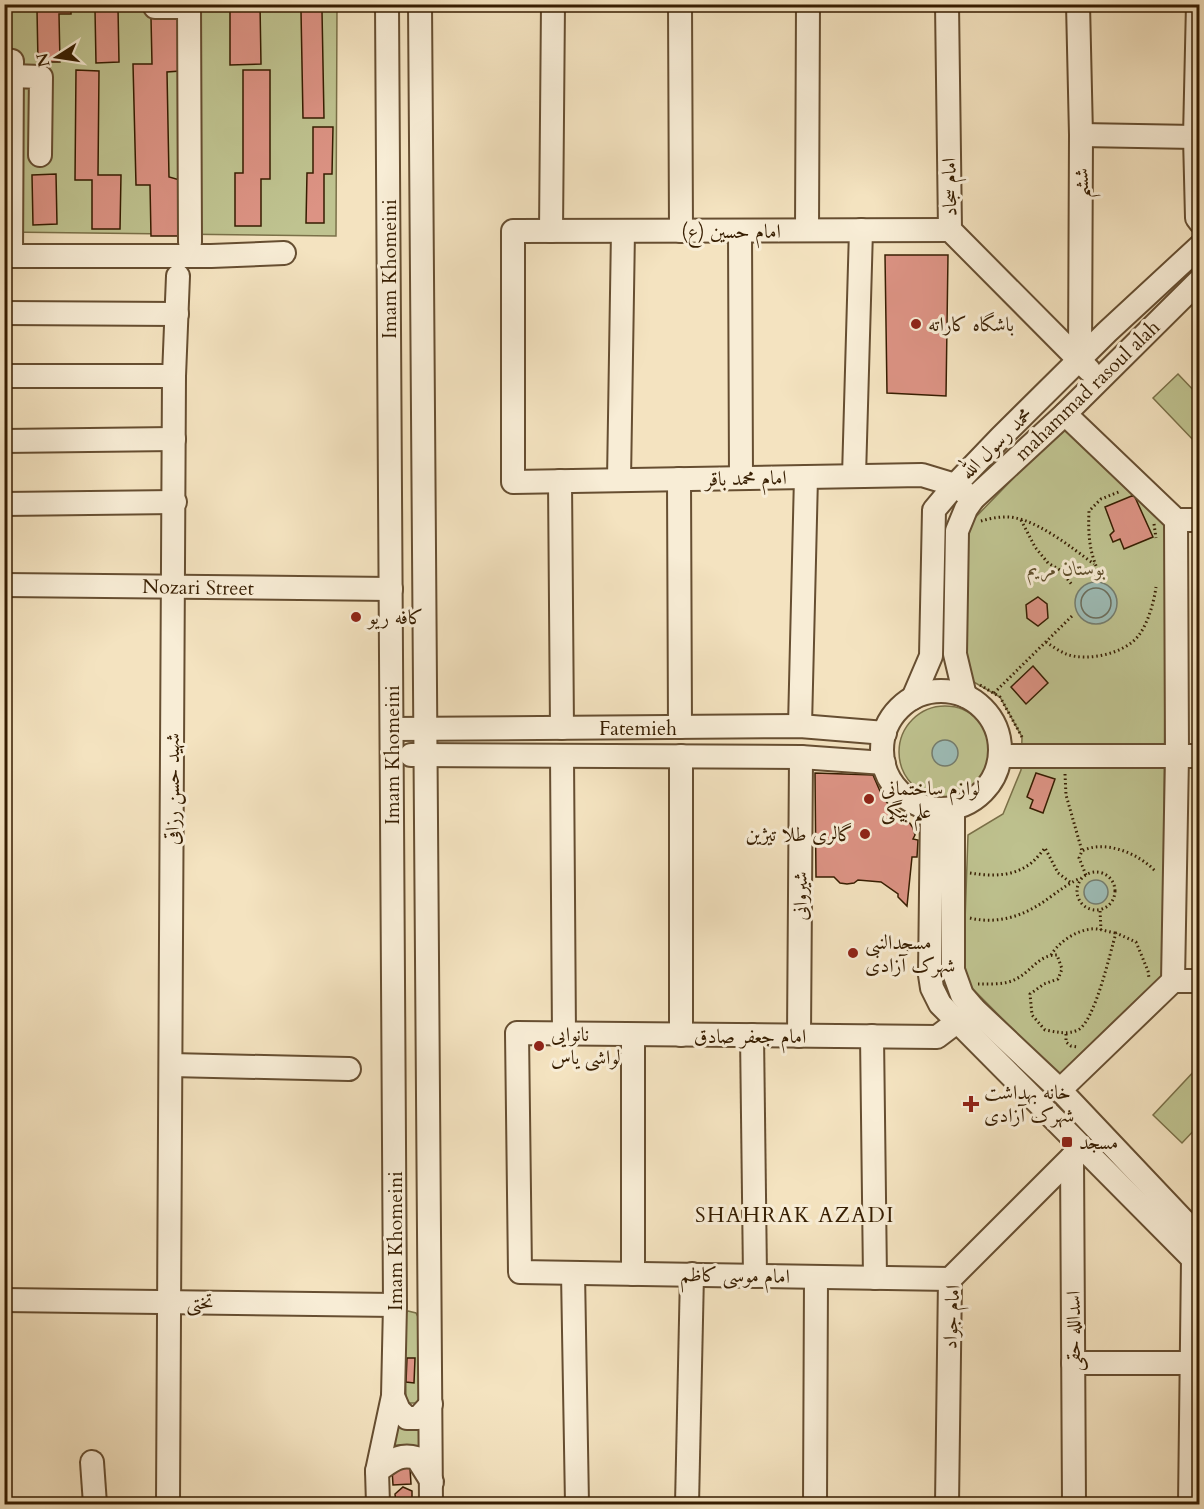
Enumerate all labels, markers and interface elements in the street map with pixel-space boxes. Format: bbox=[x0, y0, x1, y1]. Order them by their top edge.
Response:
north arrow bbox=[27, 27, 87, 87]
text: N bbox=[31, 51, 56, 69]
street label: امام سجاد bbox=[935, 157, 968, 217]
street label: ششم bbox=[1068, 168, 1101, 198]
street label: Imam Khomeini bbox=[376, 199, 403, 339]
street label: امام حسین (ع) bbox=[681, 218, 781, 249]
place label: باشگاه کاراته bbox=[928, 311, 1014, 338]
street label: mahammad rasoul alah bbox=[1009, 314, 1166, 467]
marker: باشگاه کاراته bbox=[909, 317, 923, 331]
street label: محمد رسول الله bbox=[953, 400, 1038, 485]
street label: امام محمد باقر bbox=[703, 464, 787, 497]
park label: بوستان مریم bbox=[1027, 555, 1105, 586]
street label: Nozari Street bbox=[142, 573, 255, 602]
place label: کافه ریو bbox=[366, 604, 423, 631]
marker: کافه ریو bbox=[349, 610, 363, 624]
street label: Imam Khomeini bbox=[379, 685, 406, 825]
street label: Fatemieh bbox=[599, 715, 677, 742]
street label: شهید حسن رزاقی bbox=[159, 733, 186, 845]
place label: لوازم ساختمانی علم بیگی bbox=[881, 775, 981, 832]
marker: لوازم ساختمانی علم بیگی bbox=[862, 792, 876, 806]
place label: گالری طلا تیژین bbox=[746, 821, 853, 848]
marker: گالری طلا تیژین bbox=[858, 827, 872, 841]
street label: شیروانی bbox=[787, 871, 814, 921]
place label: مسجدالنبی شهرک آزادی bbox=[865, 929, 955, 979]
marker: مسجدالنبی شهرک آزادی bbox=[846, 946, 860, 960]
place label: نانوایی لواشی یاس bbox=[551, 1021, 621, 1072]
street label: امام جعفر صادق bbox=[694, 1023, 806, 1054]
marker: نانوایی لواشی یاس bbox=[532, 1039, 546, 1053]
place label: خانه بهداشت شهرک آزادی bbox=[984, 1079, 1074, 1129]
marker: خانه بهداشت شهرک آزادی bbox=[962, 1095, 980, 1113]
place label: مسجد bbox=[1079, 1129, 1118, 1156]
marker: مسجد bbox=[1060, 1135, 1074, 1149]
street label: Imam Khomeini bbox=[382, 1171, 409, 1311]
district label: SHAHRAK AZADI bbox=[695, 1201, 895, 1230]
street label: امام موسی کاظم bbox=[680, 1261, 790, 1295]
street label: امام جواد bbox=[936, 1284, 971, 1350]
street label: تختی bbox=[186, 1289, 214, 1317]
street label: اسدالله حقی bbox=[1060, 1291, 1088, 1371]

